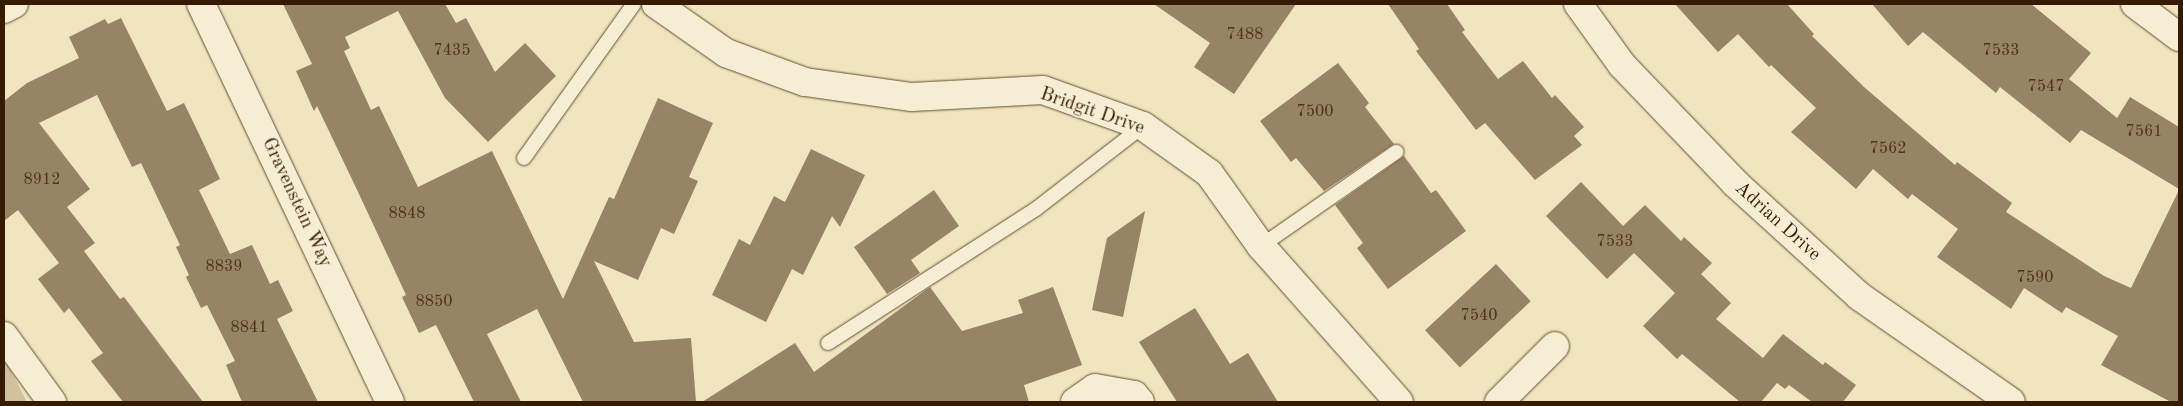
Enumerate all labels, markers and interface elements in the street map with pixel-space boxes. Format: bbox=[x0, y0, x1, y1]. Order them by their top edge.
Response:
house number: 7488 bbox=[1226, 25, 1264, 45]
house number: 7435 bbox=[433, 41, 471, 61]
house number: 7533 bbox=[1982, 41, 2020, 61]
house number: 7547 bbox=[2027, 77, 2065, 97]
street label: Bridgit Drive bbox=[1037, 83, 1147, 141]
house number: 7500 bbox=[1296, 102, 1334, 122]
house number: 7561 bbox=[2125, 122, 2163, 142]
street label: Gravenstein Way bbox=[256, 134, 336, 272]
house number: 7562 bbox=[1869, 139, 1907, 159]
house number: 8912 bbox=[23, 170, 61, 190]
street label: Adrian Drive bbox=[1729, 177, 1825, 267]
house number: 8848 bbox=[388, 204, 426, 224]
house number: 7533 bbox=[1596, 232, 1634, 252]
house number: 8839 bbox=[205, 257, 243, 277]
house number: 7590 bbox=[2016, 268, 2054, 288]
house number: 8850 bbox=[415, 292, 453, 312]
house number: 7540 bbox=[1460, 306, 1498, 326]
house number: 8841 bbox=[230, 318, 268, 338]

